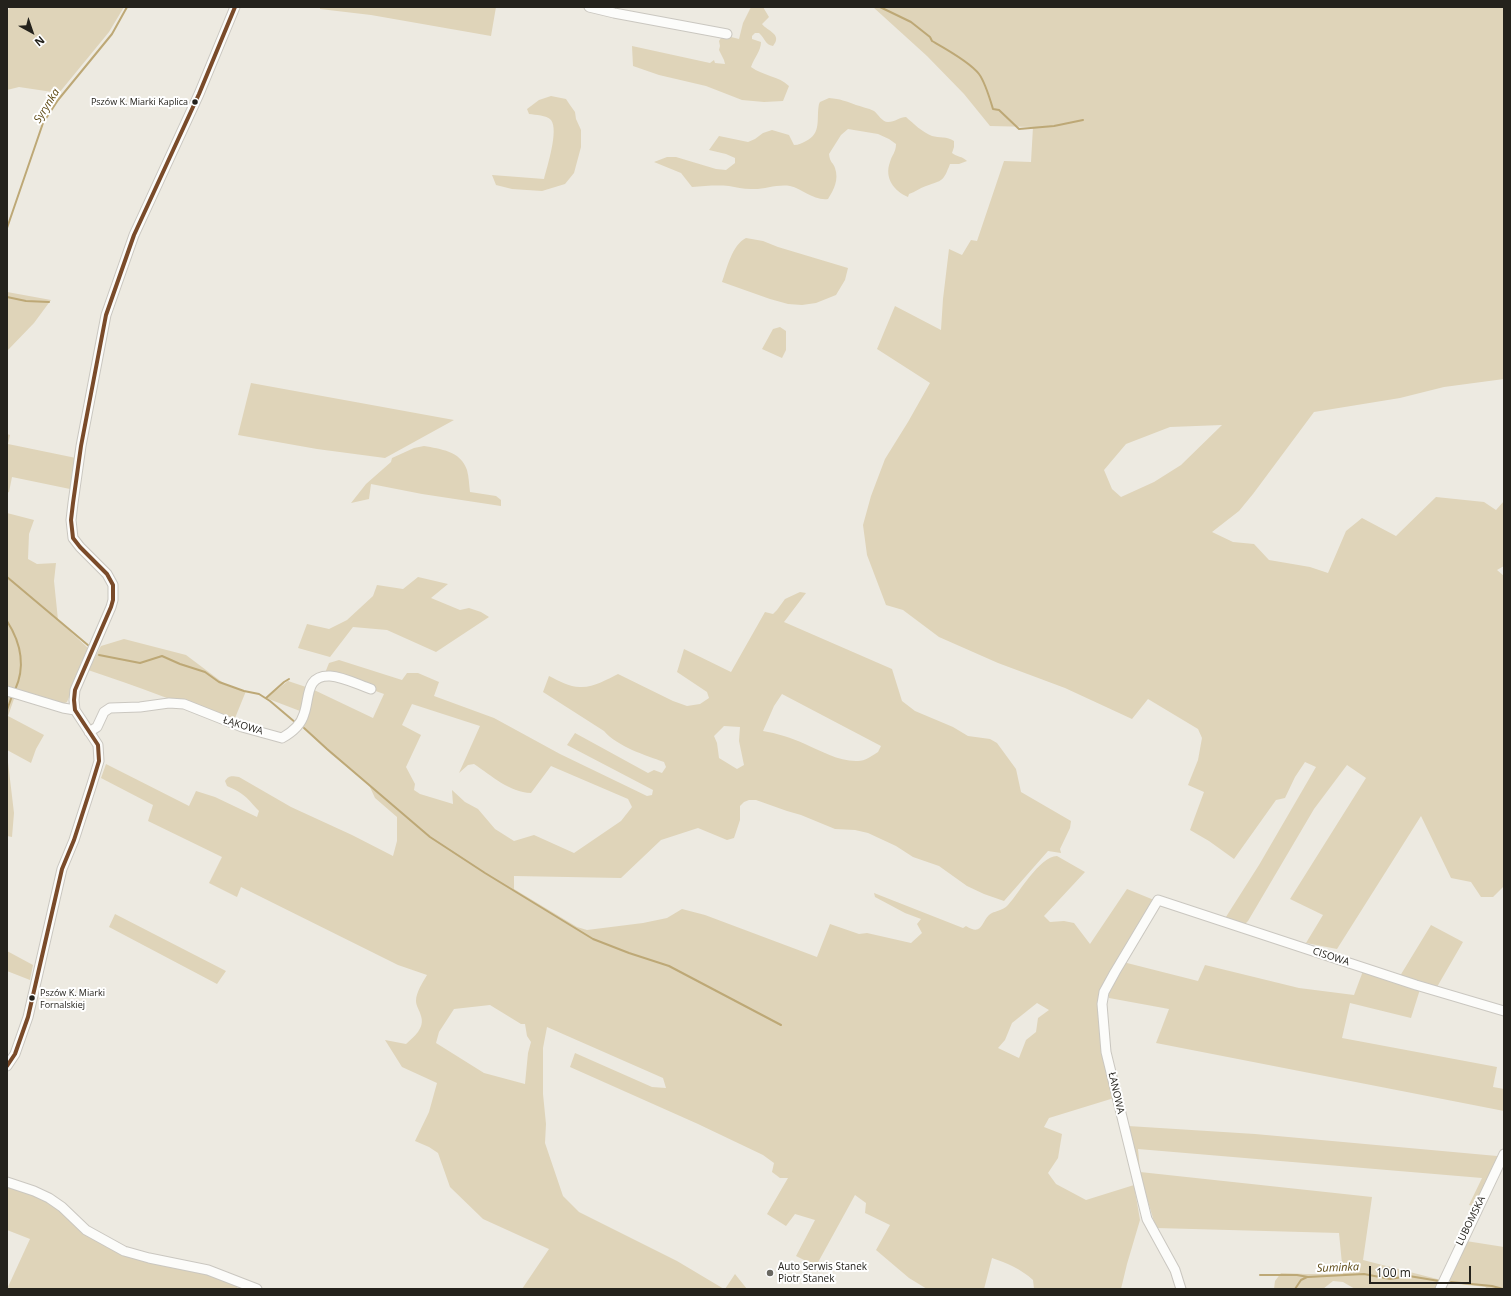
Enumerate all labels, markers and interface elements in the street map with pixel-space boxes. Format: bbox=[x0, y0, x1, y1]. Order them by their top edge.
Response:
north arrow bbox=[12, 12, 52, 52]
text: N bbox=[32, 33, 48, 50]
water label: Syrynka bbox=[31, 86, 63, 126]
place label: Pszów K. Miarki Kaplica bbox=[91, 97, 188, 107]
marker: Pszów K. Miarki Kaplica bbox=[190, 97, 200, 107]
street label: ŁĄKOWA bbox=[222, 714, 264, 738]
street label: CISOWA bbox=[1311, 945, 1351, 969]
place label: Pszów K. Miarki Fornalskiej bbox=[40, 988, 105, 1009]
marker: Pszów K. Miarki Fornalskiej bbox=[27, 993, 37, 1003]
street label: ŁANOWA bbox=[1105, 1071, 1127, 1115]
street label: LUBOMSKA bbox=[1454, 1194, 1488, 1248]
scale bar bbox=[1371, 1258, 1473, 1284]
place label: Auto Serwis Stanek Piotr Stanek bbox=[778, 1261, 867, 1284]
water label: Suminka bbox=[1317, 1261, 1359, 1275]
text: 100 m bbox=[1376, 1264, 1411, 1281]
marker: Auto Serwis Stanek Piotr Stanek bbox=[765, 1268, 775, 1278]

